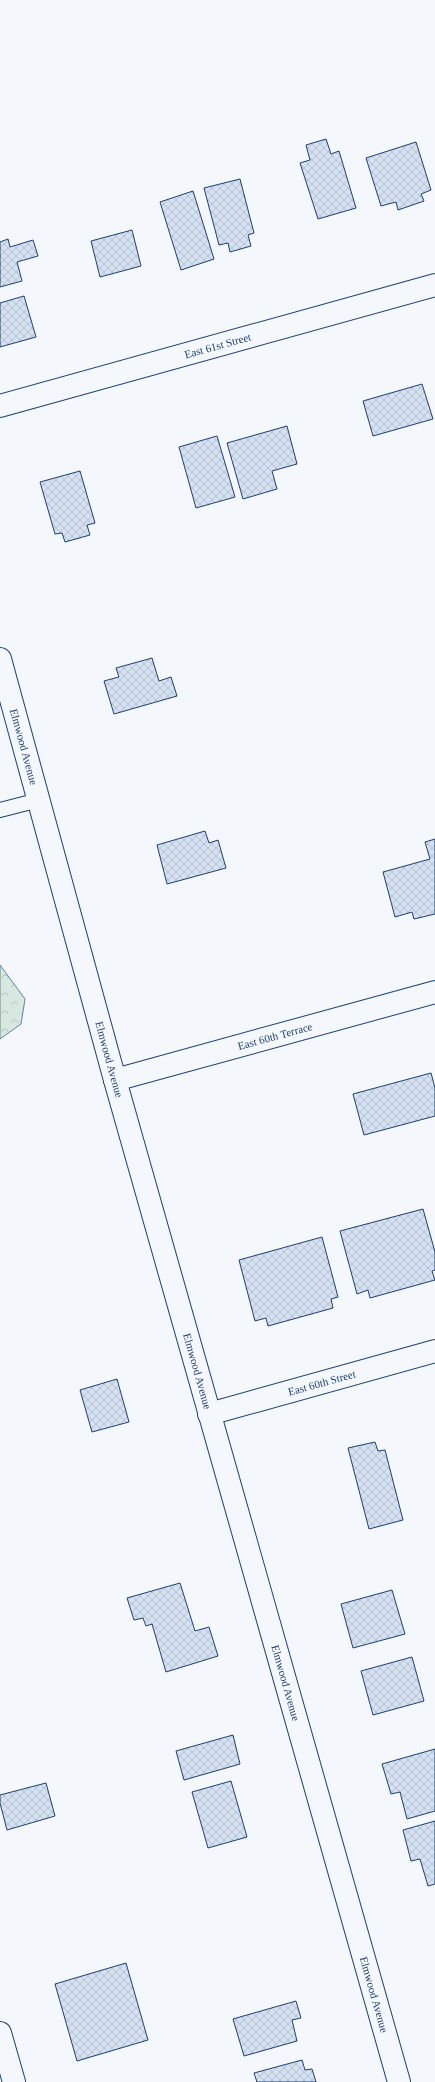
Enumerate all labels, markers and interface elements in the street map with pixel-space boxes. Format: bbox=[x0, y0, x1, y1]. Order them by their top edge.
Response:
street label: East 61st Street bbox=[183, 330, 252, 360]
street label: Elmwood Avenue bbox=[8, 707, 40, 786]
street label: Elmwood Avenue bbox=[93, 1020, 126, 1099]
street label: East 60th Terrace bbox=[236, 1020, 314, 1052]
street label: Elmwood Avenue bbox=[181, 1332, 214, 1411]
street label: East 60th Street bbox=[287, 1367, 357, 1398]
street label: Elmwood Avenue bbox=[269, 1643, 302, 1722]
street label: Elmwood Avenue bbox=[358, 1955, 391, 2034]

